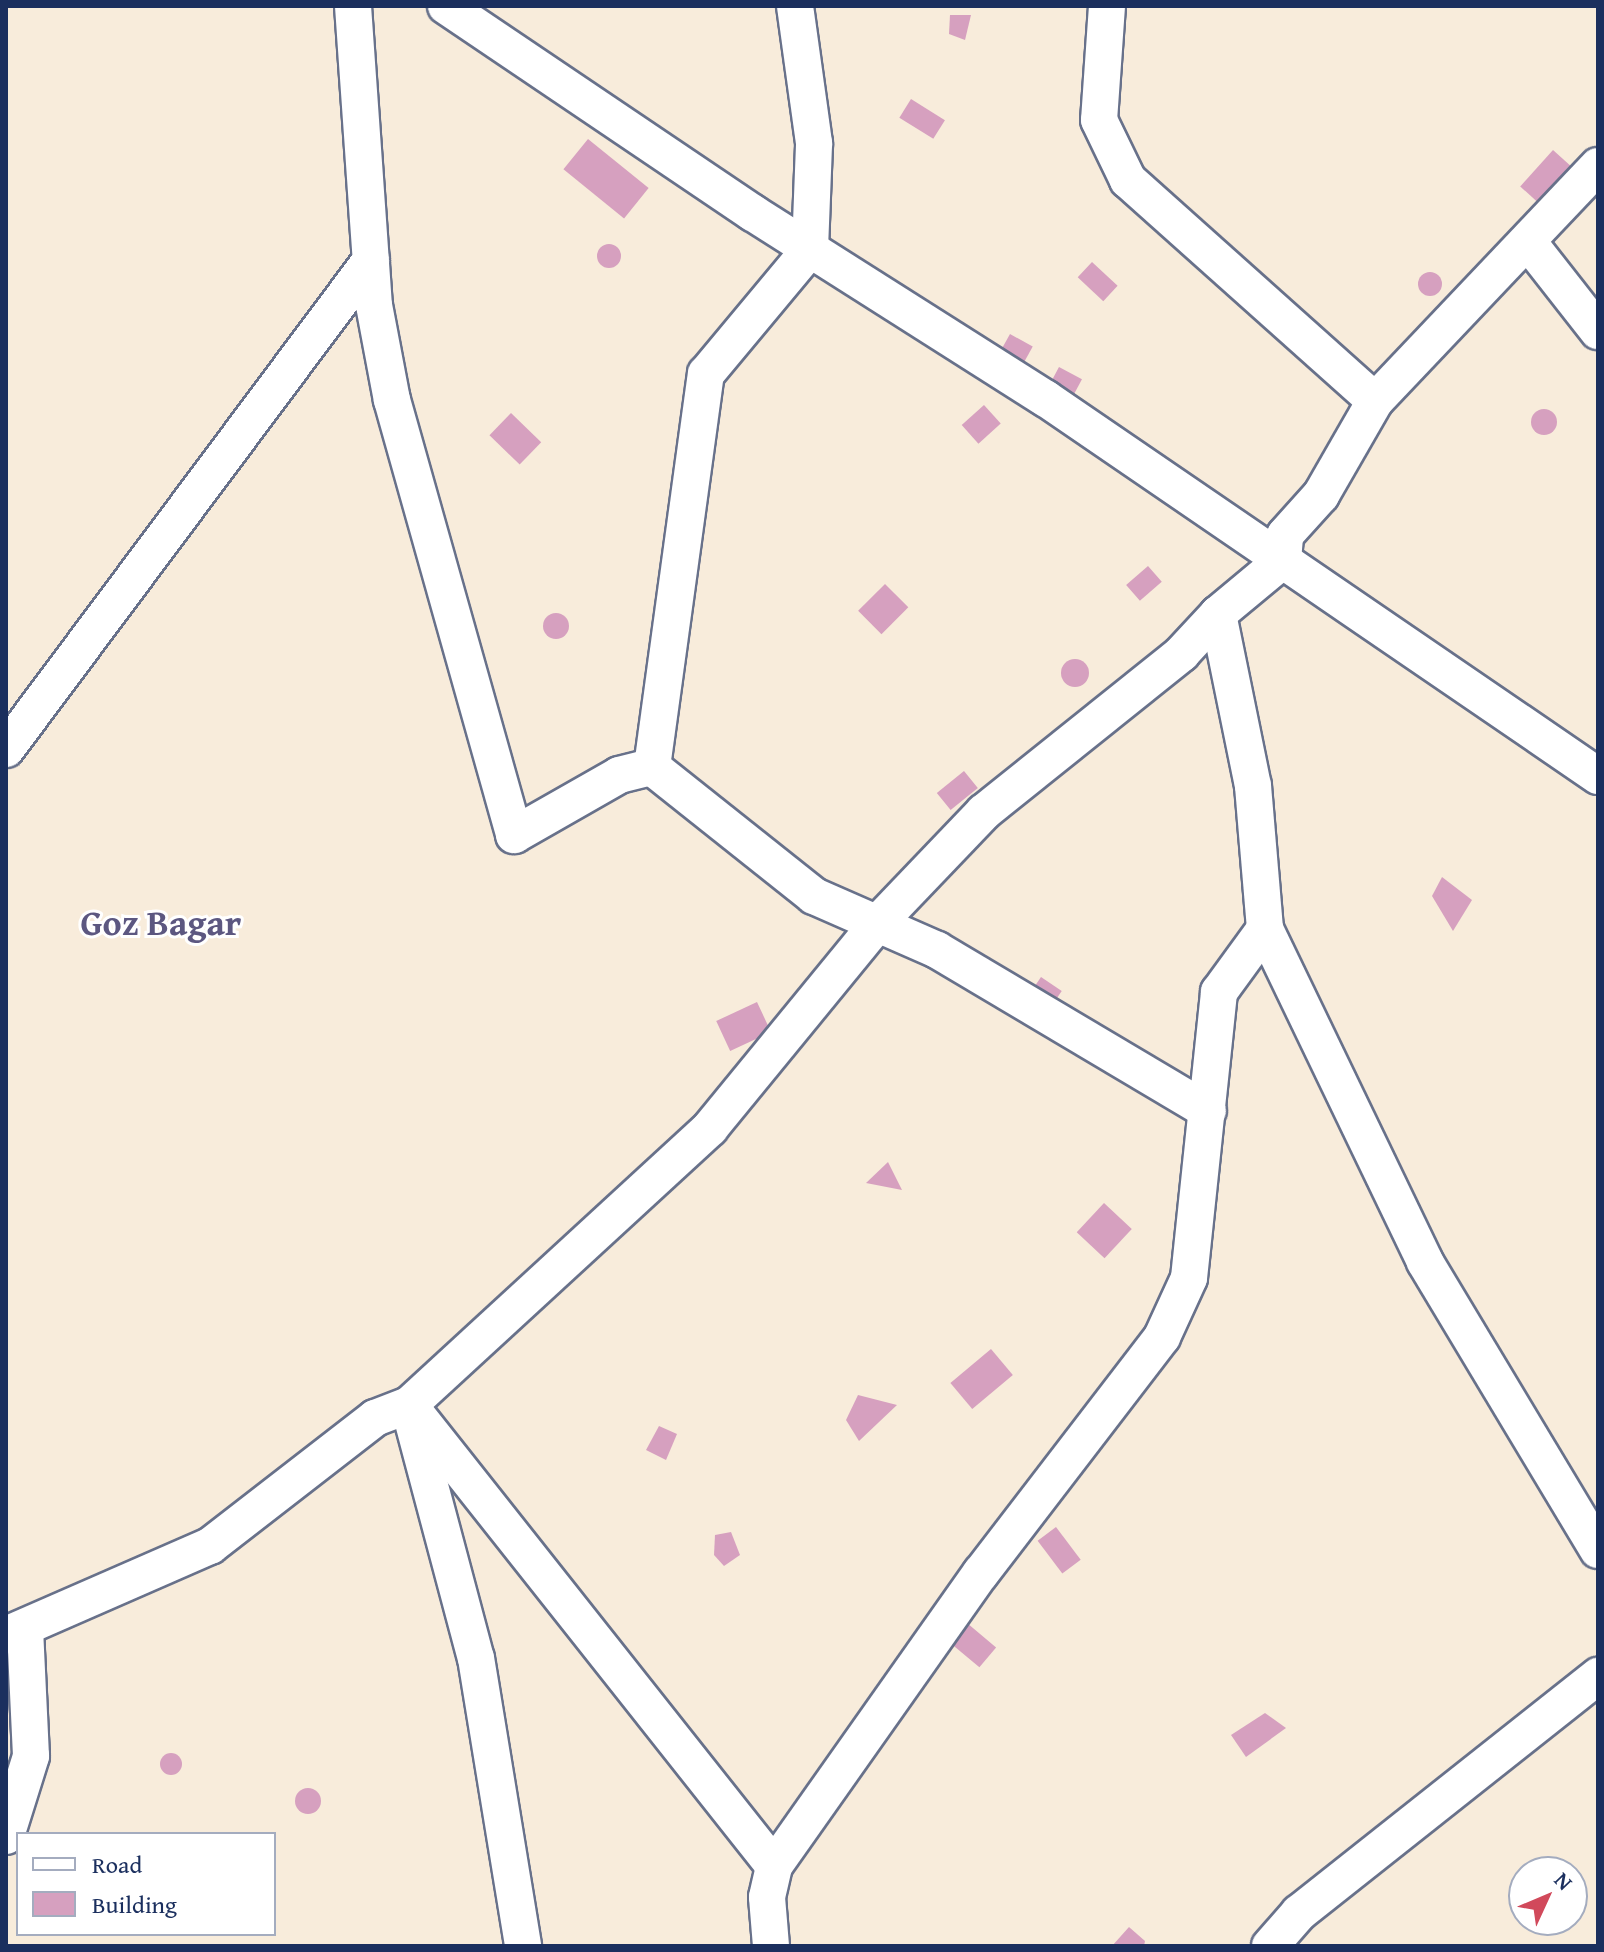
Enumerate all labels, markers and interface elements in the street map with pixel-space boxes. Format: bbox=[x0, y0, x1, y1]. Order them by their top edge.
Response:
district label: Goz Bagar bbox=[81, 900, 241, 944]
legend bbox=[16, 1832, 276, 1936]
text: Road bbox=[92, 1847, 142, 1882]
north arrow bbox=[1508, 1856, 1588, 1936]
text: N bbox=[1547, 1864, 1580, 1897]
text: Building bbox=[92, 1887, 177, 1922]

